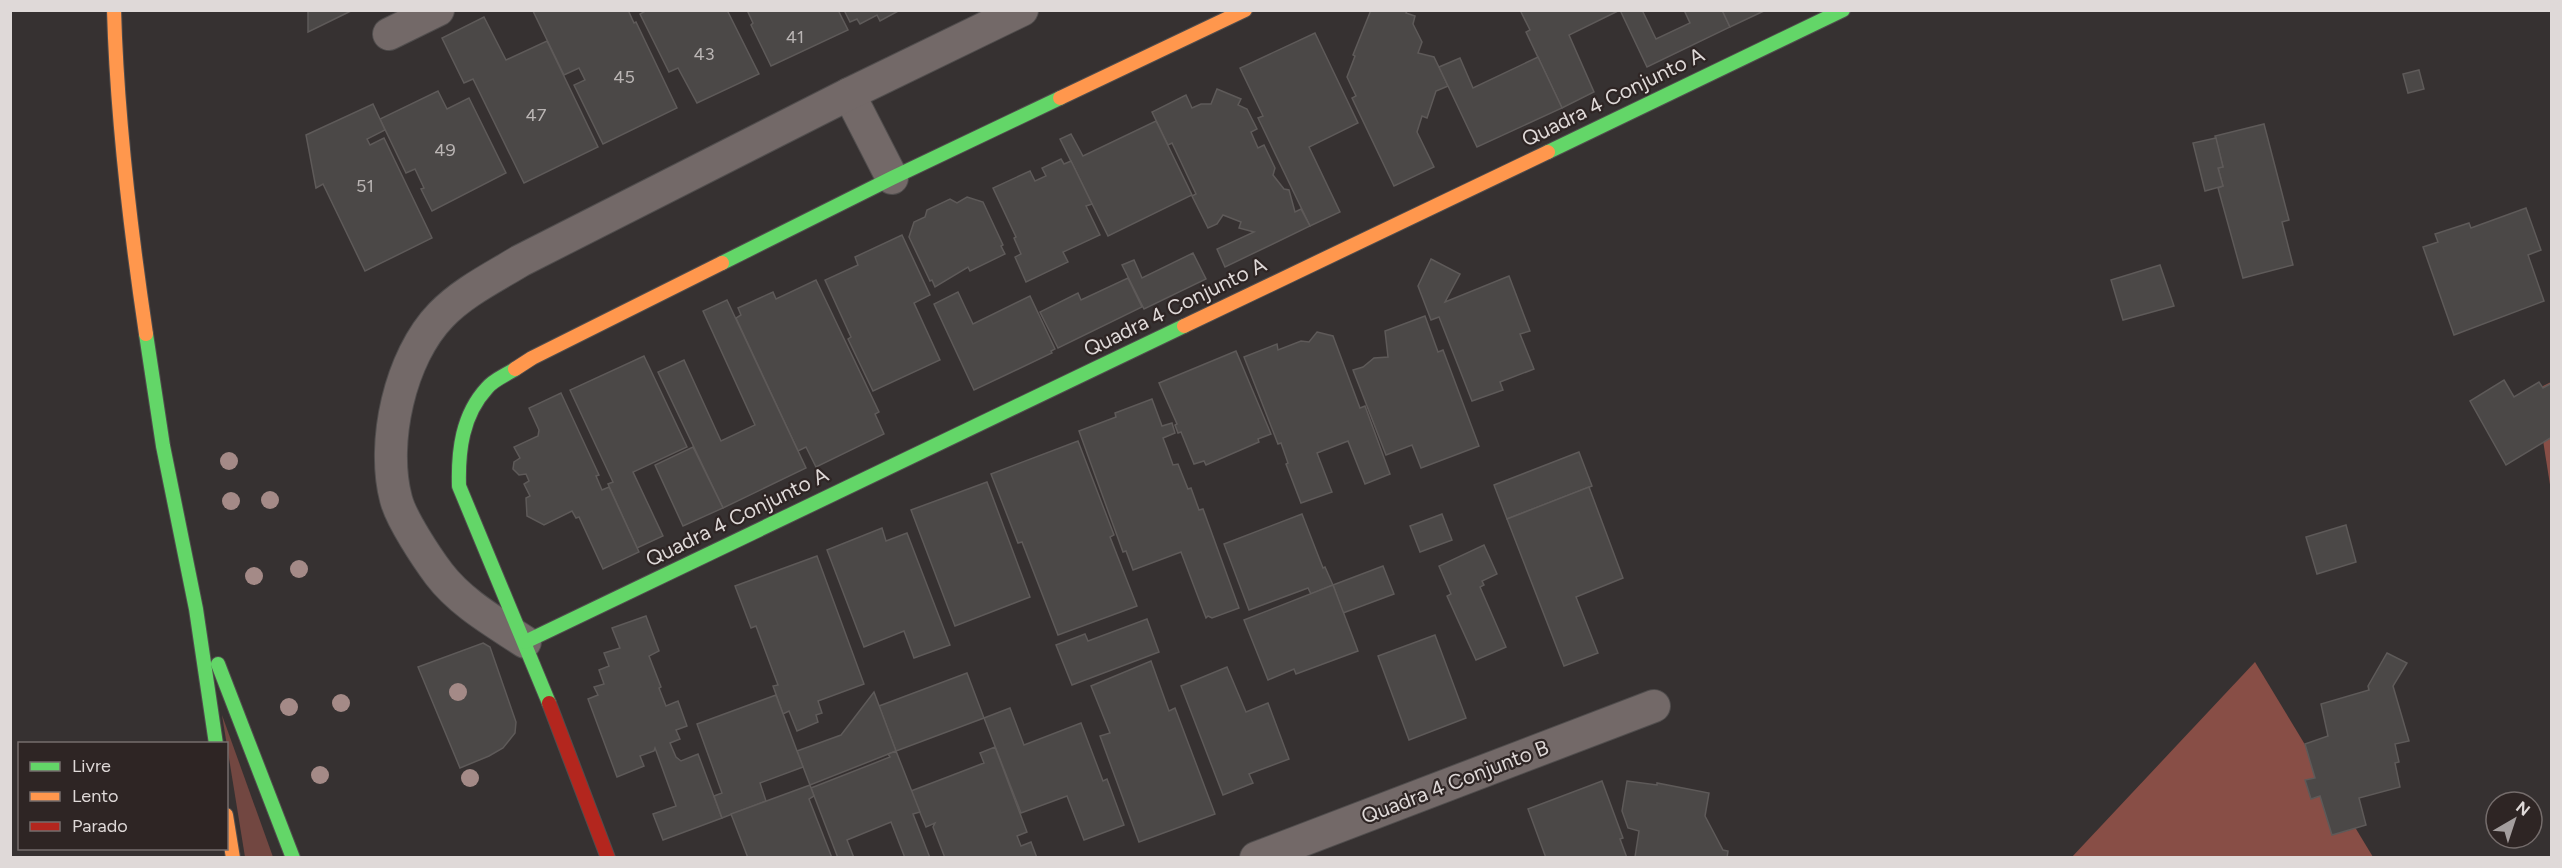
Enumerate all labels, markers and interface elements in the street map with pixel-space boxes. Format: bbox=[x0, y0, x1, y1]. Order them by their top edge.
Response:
house number: 41 bbox=[786, 26, 804, 48]
street label: Quadra 4 Conjunto A bbox=[1517, 41, 1708, 152]
house number: 43 bbox=[694, 43, 714, 65]
house number: 45 bbox=[613, 66, 635, 88]
house number: 47 bbox=[526, 104, 547, 126]
house number: 49 bbox=[434, 139, 456, 161]
house number: 51 bbox=[356, 175, 374, 197]
street label: Quadra 4 Conjunto A bbox=[1079, 251, 1270, 362]
street label: Quadra 4 Conjunto A bbox=[641, 461, 832, 572]
street label: Quadra 4 Conjunto B bbox=[1358, 734, 1552, 829]
legend bbox=[18, 742, 228, 850]
text: Livre bbox=[72, 755, 111, 777]
text: Lento bbox=[72, 785, 118, 807]
north arrow bbox=[2484, 790, 2544, 850]
text: N bbox=[2512, 797, 2534, 820]
text: Parado bbox=[72, 815, 128, 837]

